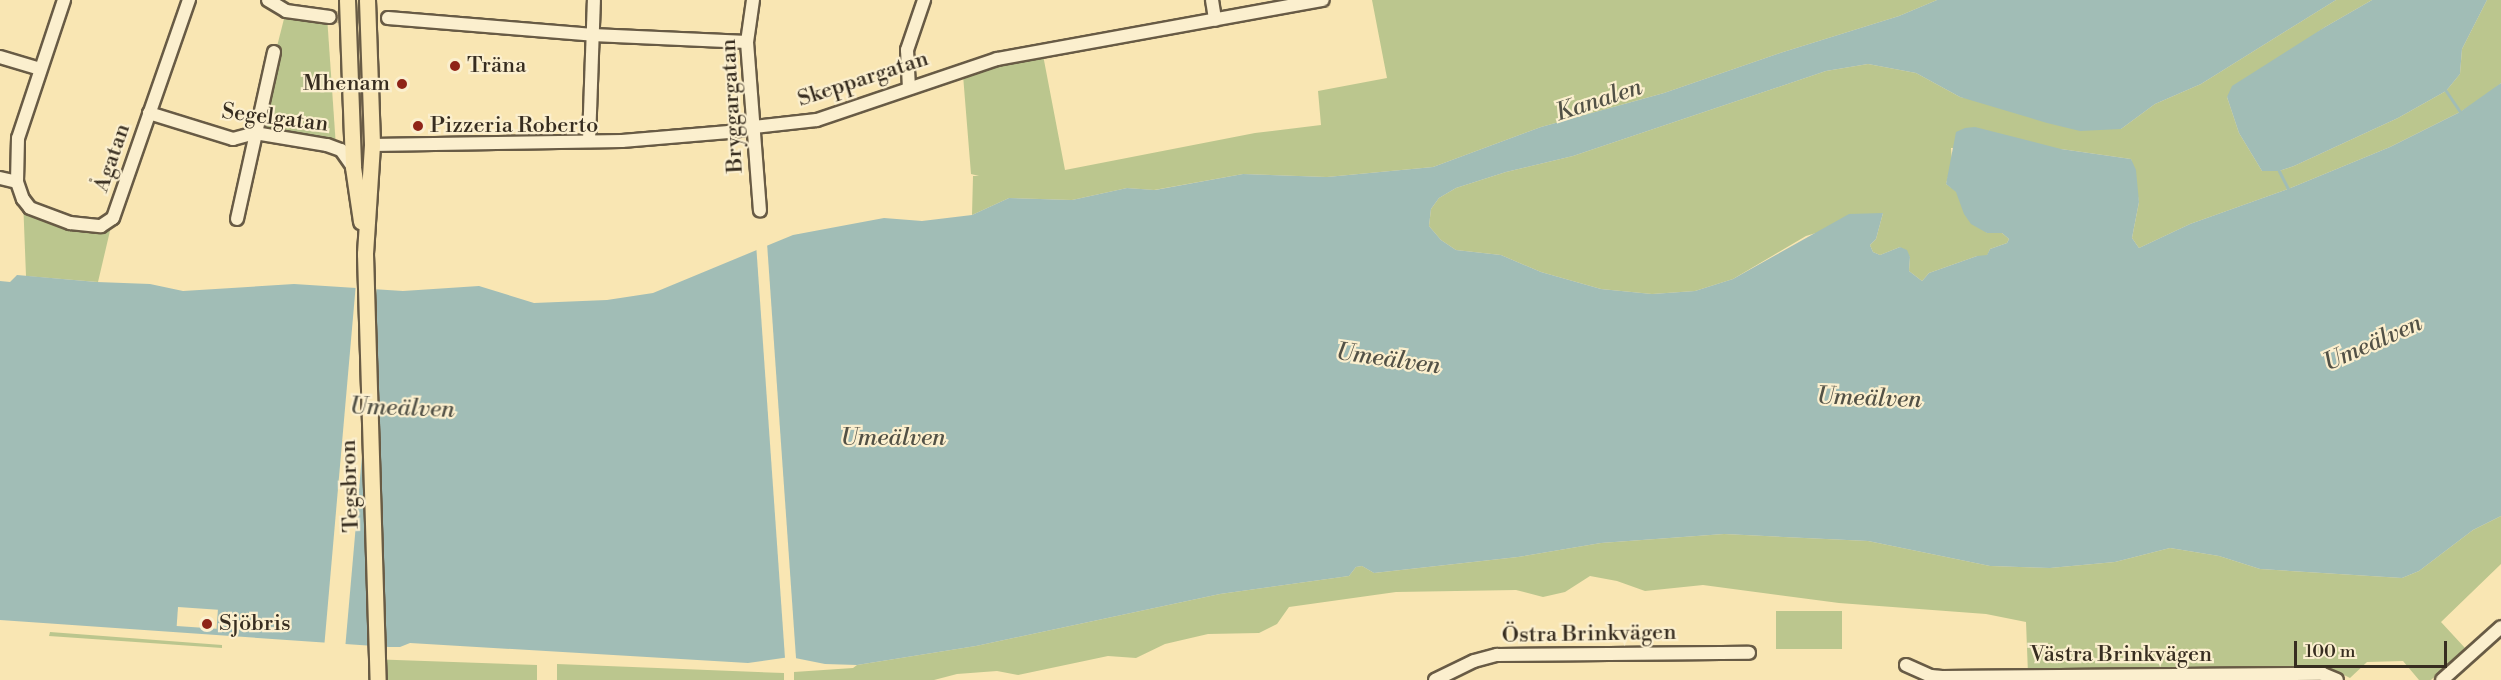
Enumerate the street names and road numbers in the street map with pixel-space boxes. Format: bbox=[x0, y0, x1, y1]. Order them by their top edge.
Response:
street label: Bryggargatan bbox=[715, 38, 749, 174]
street label: Skeppargatan bbox=[794, 45, 932, 113]
street label: Segelgatan bbox=[220, 98, 330, 138]
street label: Ågatan bbox=[88, 120, 136, 196]
street label: Tegsbron bbox=[335, 439, 365, 533]
street label: Östra Brinkvägen bbox=[1502, 619, 1676, 649]
street label: Västra Brinkvägen bbox=[2030, 642, 2212, 668]

